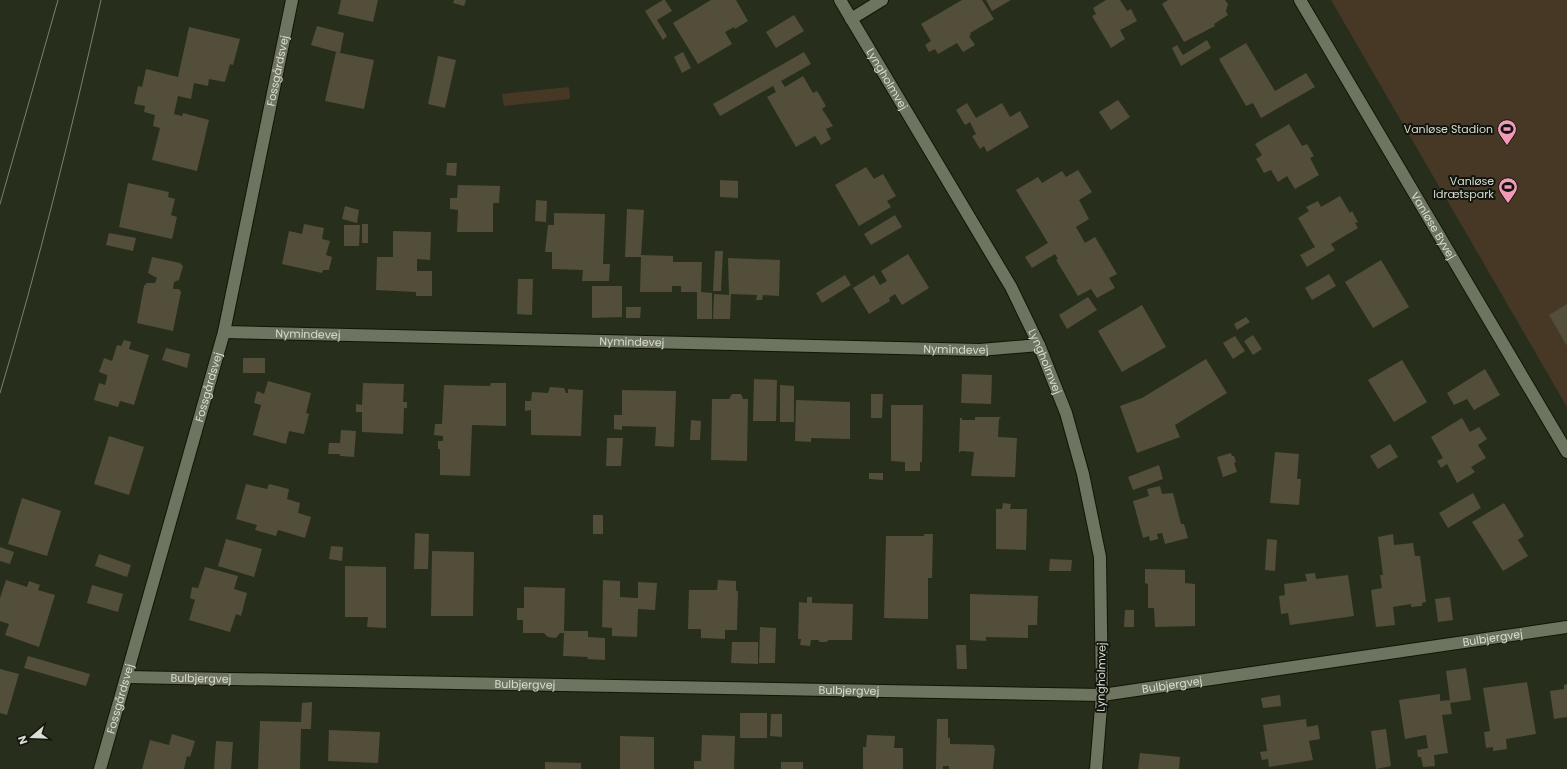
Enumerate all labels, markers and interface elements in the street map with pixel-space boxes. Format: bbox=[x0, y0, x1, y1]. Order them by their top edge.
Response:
street label: Fossgårdsvej bbox=[262, 34, 293, 108]
street label: Lyngholmvej bbox=[862, 45, 912, 113]
sports icon: Vanløse Stadion bbox=[1496, 118, 1518, 146]
place label: Vanløse Stadion bbox=[1404, 121, 1493, 137]
place label: Vanløse Idrætspark bbox=[1433, 173, 1494, 202]
sports icon: Vanløse Idrætspark bbox=[1497, 176, 1519, 204]
street label: Vanløse Byvej bbox=[1407, 189, 1460, 263]
street label: Nymindevej bbox=[275, 325, 341, 343]
street label: Lyngholmvej bbox=[1024, 326, 1066, 397]
street label: Nymindevej bbox=[599, 333, 665, 350]
street label: Nymindevej bbox=[923, 341, 989, 358]
street label: Fossgårdsvej bbox=[191, 350, 226, 424]
street label: Bulbjergvej bbox=[1461, 626, 1524, 650]
street label: Lyngholmvej bbox=[1092, 642, 1110, 712]
street label: Fossgårdsvej bbox=[102, 662, 138, 736]
street label: Bulbjergvej bbox=[170, 670, 232, 687]
street label: Bulbjergvej bbox=[1141, 672, 1204, 697]
street label: Bulbjergvej bbox=[494, 676, 556, 693]
street label: Bulbjergvej bbox=[818, 682, 880, 699]
north arrow bbox=[12, 717, 52, 757]
text: N bbox=[14, 734, 31, 747]

